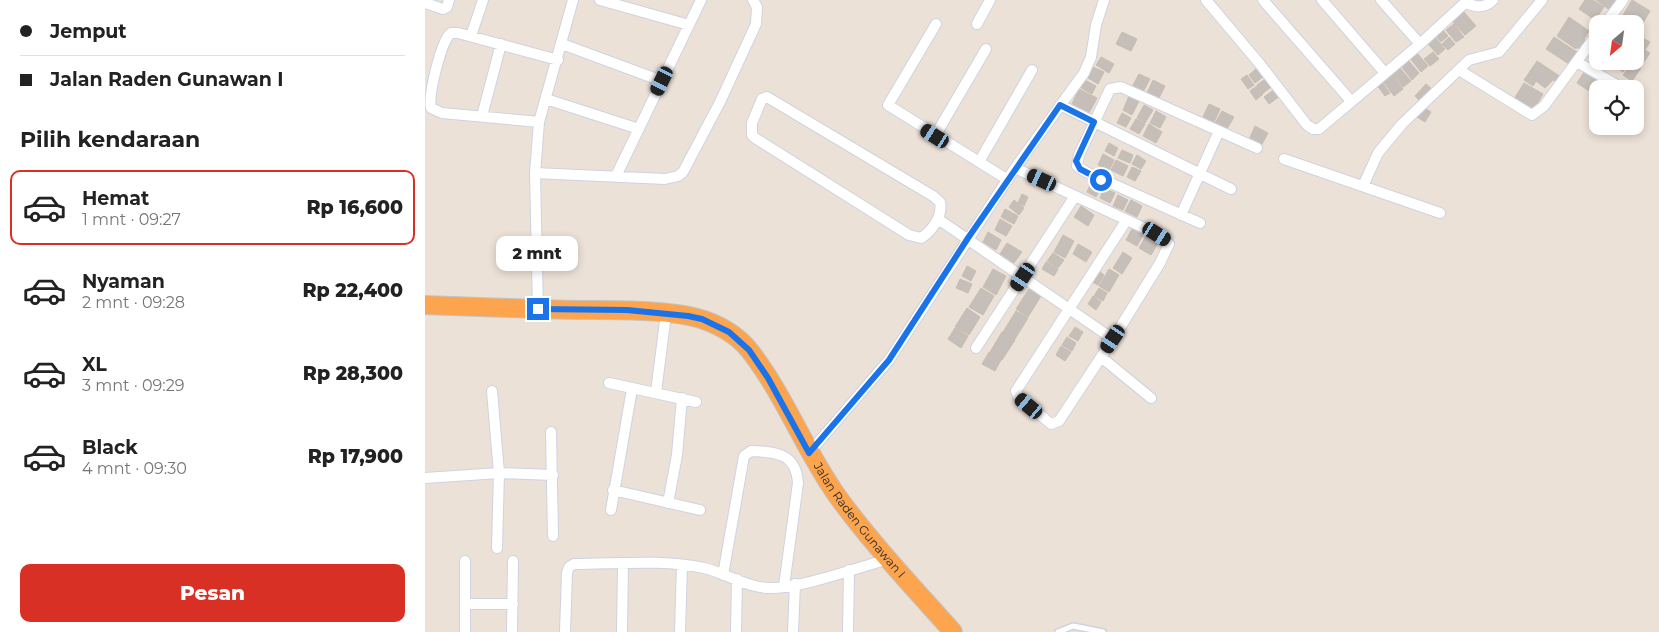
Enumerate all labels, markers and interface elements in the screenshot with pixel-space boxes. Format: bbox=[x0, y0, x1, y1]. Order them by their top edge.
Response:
north arrow bbox=[1589, 15, 1644, 70]
map controls bbox=[1589, 15, 1644, 135]
text: Jemput bbox=[50, 20, 127, 43]
car bbox=[648, 64, 675, 98]
text: Jalan Raden Gunawan I bbox=[50, 68, 283, 91]
button: locate bbox=[1589, 80, 1644, 135]
car bbox=[918, 122, 951, 150]
text: Pilih kendaraan bbox=[20, 126, 200, 153]
car bbox=[1025, 167, 1058, 193]
route start bbox=[1090, 169, 1112, 191]
icon: car bbox=[22, 185, 67, 230]
text: Hemat bbox=[82, 187, 149, 210]
text: Rp 16,600 bbox=[307, 196, 403, 219]
text: 1 mnt · 09:27 bbox=[82, 210, 181, 229]
car bbox=[1140, 220, 1173, 248]
callout: 2 mnt bbox=[497, 236, 579, 272]
text: 2 mnt bbox=[512, 244, 562, 263]
car bbox=[1008, 260, 1037, 294]
icon: car bbox=[22, 268, 67, 313]
text: Nyaman bbox=[82, 270, 165, 293]
text: Rp 22,400 bbox=[302, 279, 403, 302]
text: 2 mnt · 09:28 bbox=[82, 293, 185, 312]
route end bbox=[527, 298, 549, 320]
car bbox=[1098, 322, 1127, 356]
icon: car bbox=[22, 351, 67, 396]
text: XL bbox=[82, 353, 107, 376]
text: Rp 28,300 bbox=[303, 362, 403, 385]
text: 3 mnt · 09:29 bbox=[82, 376, 184, 395]
car bbox=[1012, 391, 1045, 421]
icon: car bbox=[22, 434, 67, 479]
text: Black bbox=[82, 436, 138, 459]
text: Rp 17,900 bbox=[308, 445, 403, 468]
text: 4 mnt · 09:30 bbox=[82, 459, 187, 478]
street label: Jalan Raden Gunawan I bbox=[810, 459, 909, 581]
button: Pesan bbox=[20, 564, 405, 622]

